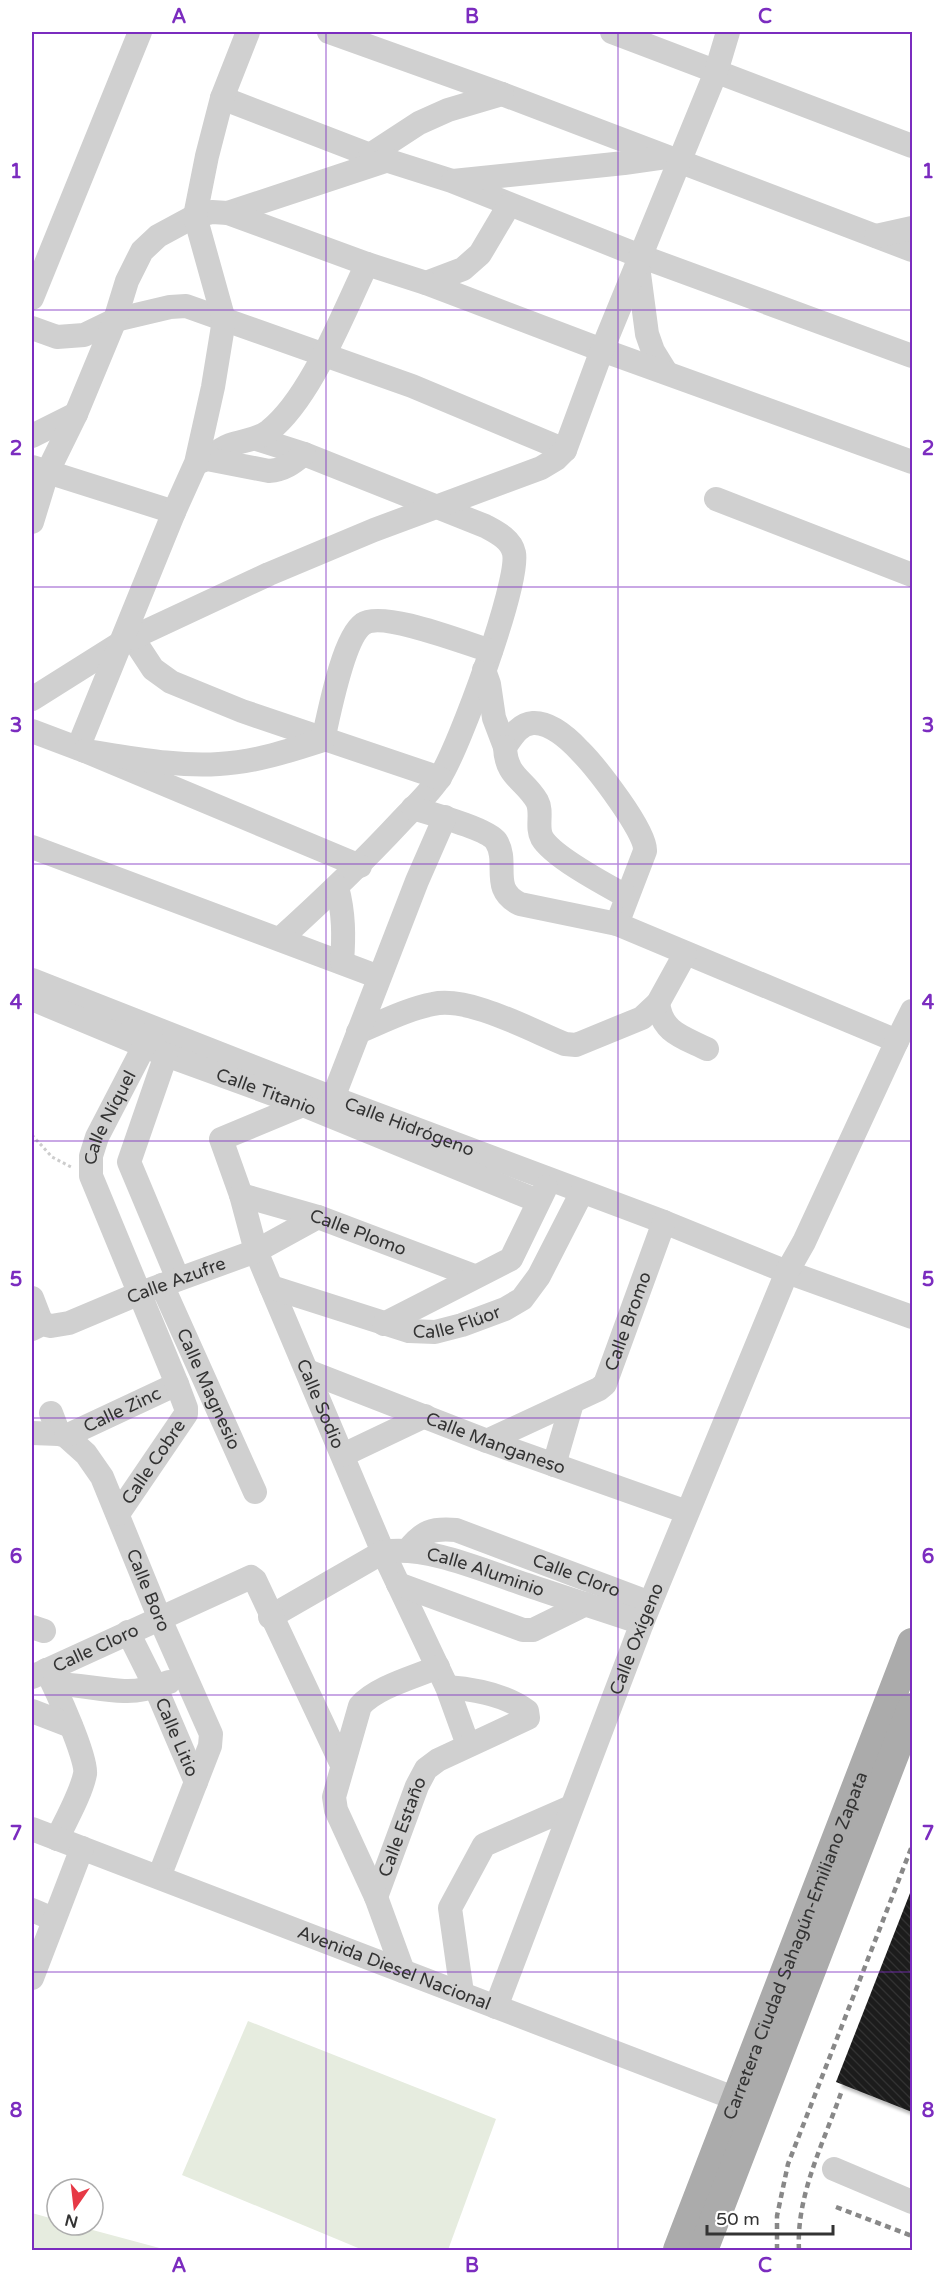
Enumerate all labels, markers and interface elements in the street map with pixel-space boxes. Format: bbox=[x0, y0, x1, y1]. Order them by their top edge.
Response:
text: A bbox=[172, 5, 187, 29]
text: B bbox=[465, 5, 479, 29]
text: C bbox=[758, 5, 772, 29]
text: 1 bbox=[10, 160, 22, 184]
text: 1 bbox=[922, 160, 934, 184]
text: 2 bbox=[10, 437, 22, 461]
text: 2 bbox=[922, 437, 934, 461]
text: 3 bbox=[10, 714, 22, 738]
text: 3 bbox=[922, 714, 934, 738]
text: 4 bbox=[10, 991, 23, 1015]
text: 4 bbox=[922, 991, 935, 1015]
street label: Calle Titanio bbox=[213, 1063, 320, 1120]
street label: Calle Níquel bbox=[80, 1067, 141, 1165]
street label: Calle Hidrógeno bbox=[342, 1092, 477, 1161]
street label: Calle Plomo bbox=[307, 1204, 410, 1260]
street label: Calle Azufre bbox=[123, 1252, 228, 1309]
text: 5 bbox=[10, 1268, 22, 1292]
text: 5 bbox=[922, 1268, 934, 1292]
street label: Calle Bromo bbox=[600, 1269, 656, 1374]
street label: Calle Flúor bbox=[412, 1301, 504, 1343]
street label: Calle Magnesio bbox=[172, 1325, 246, 1453]
street label: Calle Sodio bbox=[292, 1356, 349, 1452]
street label: Calle Zinc bbox=[80, 1382, 164, 1437]
street label: Calle Manganeso bbox=[423, 1407, 568, 1479]
street label: Calle Cobre bbox=[117, 1415, 190, 1509]
street label: Calle Aluminio bbox=[425, 1543, 547, 1601]
text: 6 bbox=[10, 1545, 22, 1569]
text: 6 bbox=[922, 1545, 934, 1569]
street label: Calle Boro bbox=[122, 1546, 175, 1635]
street label: Calle Cloro bbox=[530, 1549, 623, 1602]
street label: Calle Oxígeno bbox=[605, 1579, 668, 1698]
street label: Calle Cloro bbox=[49, 1619, 142, 1677]
street label: Calle Litio bbox=[150, 1694, 203, 1780]
street label: Carretera Ciudad Sahagún-Emiliano Zapata bbox=[718, 1769, 872, 2123]
street label: Calle Estaño bbox=[373, 1773, 431, 1880]
text: 7 bbox=[10, 1822, 22, 1846]
text: 7 bbox=[922, 1822, 934, 1846]
street label: Avenida Diesel Nacional bbox=[295, 1921, 494, 2015]
text: 8 bbox=[10, 2099, 22, 2123]
text: 8 bbox=[922, 2099, 934, 2123]
north arrow bbox=[45, 2177, 105, 2237]
scale bar bbox=[707, 2198, 833, 2236]
text: 50 m bbox=[716, 2208, 760, 2230]
text: N bbox=[63, 2209, 80, 2232]
text: A bbox=[172, 2254, 187, 2278]
text: B bbox=[465, 2254, 479, 2278]
text: C bbox=[758, 2254, 772, 2278]

